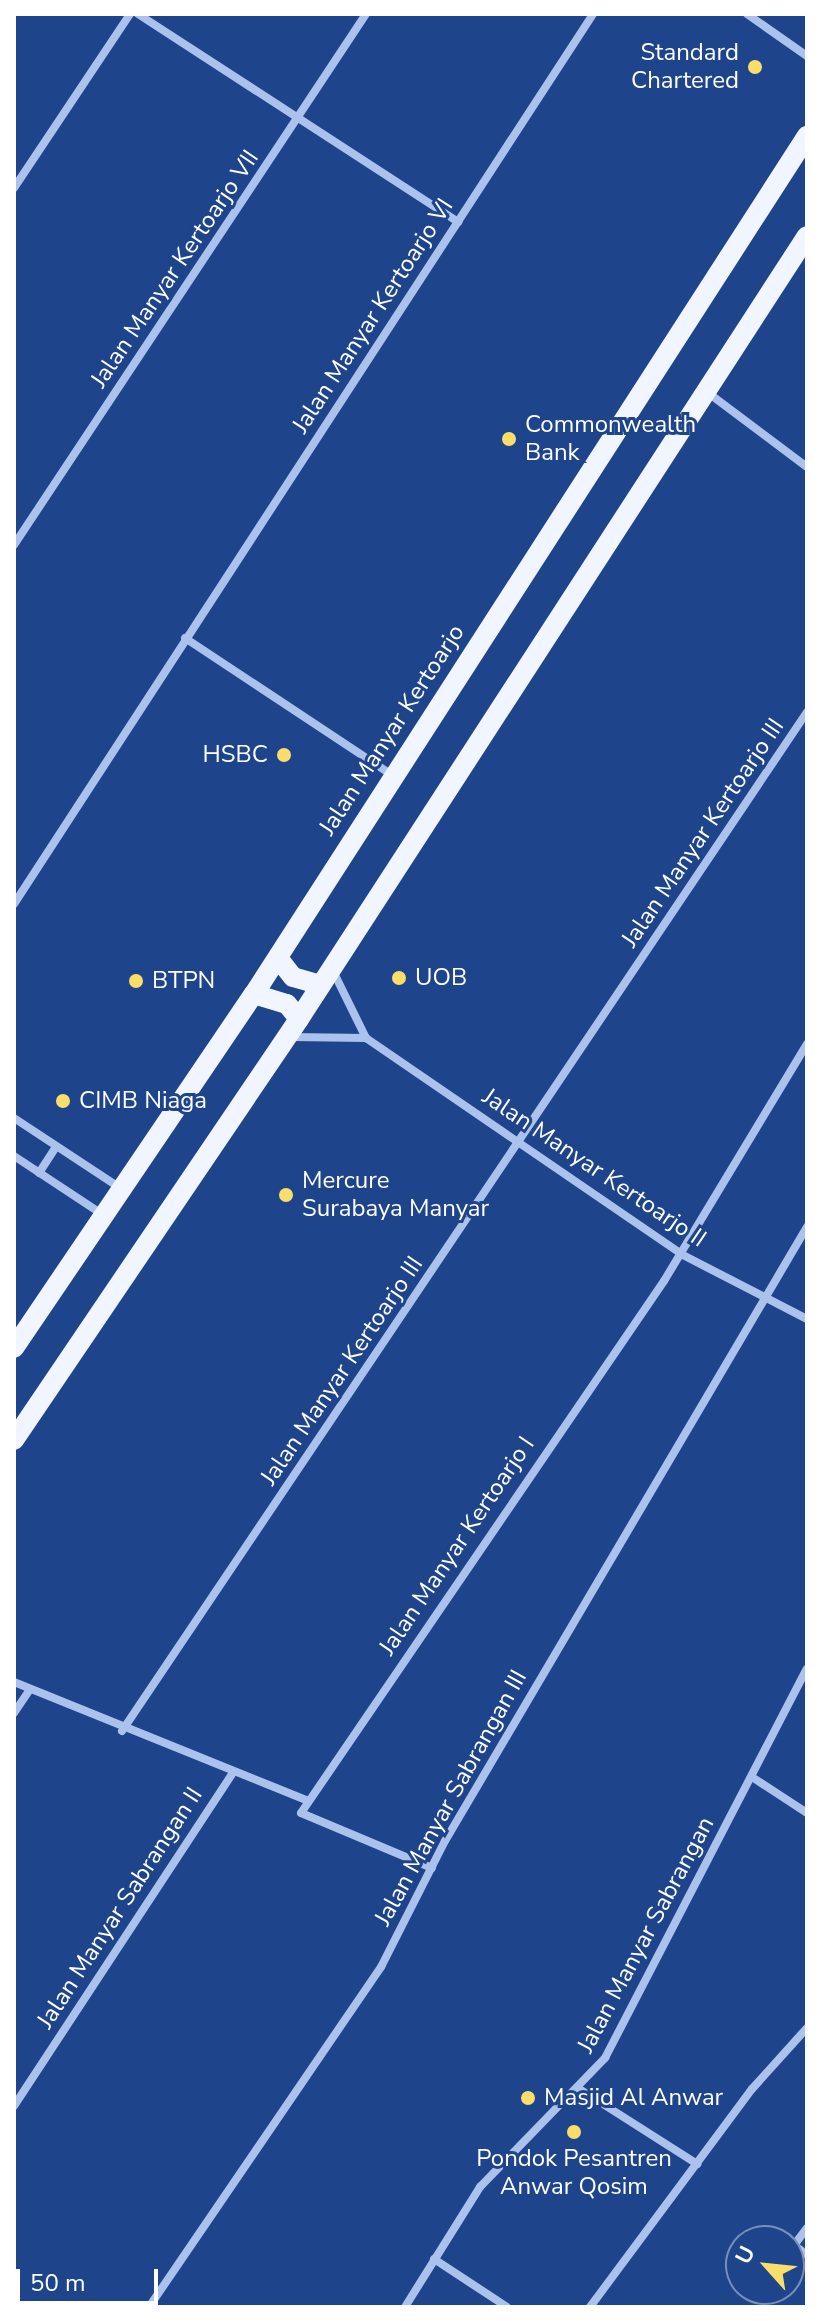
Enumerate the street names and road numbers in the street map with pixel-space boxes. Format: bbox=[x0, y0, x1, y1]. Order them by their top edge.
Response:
street label: Jalan Manyar Kertoarjo VII bbox=[85, 145, 265, 393]
street label: Jalan Manyar Kertoarjo VI bbox=[286, 193, 460, 439]
street label: Jalan Manyar Kertoarjo bbox=[313, 619, 471, 841]
street label: Jalan Manyar Kertoarjo III bbox=[616, 713, 790, 953]
street label: Jalan Manyar Kertoarjo II bbox=[477, 1082, 711, 1254]
street label: Jalan Manyar Kertoarjo III bbox=[255, 1251, 429, 1491]
street label: Jalan Manyar Kertoarjo I bbox=[373, 1431, 541, 1661]
street label: Jalan Manyar Sabrangan III bbox=[369, 1665, 533, 1931]
street label: Jalan Manyar Sabrangan II bbox=[31, 1782, 209, 2034]
street label: Jalan Manyar Sabrangan bbox=[572, 1812, 720, 2058]

